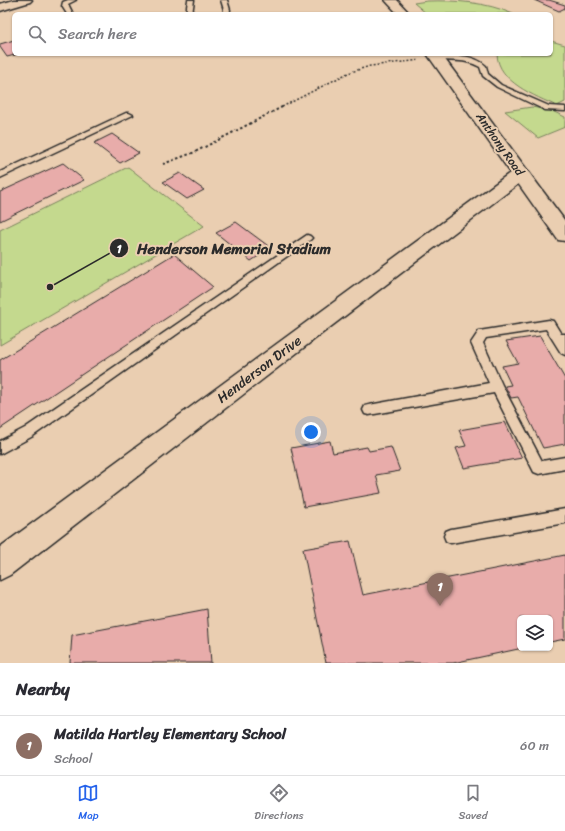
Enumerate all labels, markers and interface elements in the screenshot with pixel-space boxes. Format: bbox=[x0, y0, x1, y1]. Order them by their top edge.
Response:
search box bbox=[12, 12, 553, 56]
text: Search here bbox=[58, 21, 137, 47]
icon: search bbox=[26, 23, 48, 45]
street label: Anthony Road bbox=[469, 107, 530, 181]
callout: Henderson Memorial Stadium bbox=[109, 235, 339, 262]
text: Henderson Memorial Stadium bbox=[136, 236, 332, 262]
text: 1 bbox=[116, 238, 122, 260]
street label: Henderson Drive bbox=[211, 329, 307, 410]
your location bbox=[301, 422, 321, 442]
pin: 1 bbox=[427, 573, 453, 606]
map controls bbox=[517, 615, 553, 651]
button: layers bbox=[517, 615, 553, 651]
text: Nearby bbox=[16, 674, 70, 704]
text: Matilda Hartley Elementary School bbox=[54, 721, 286, 747]
text: 1 bbox=[26, 734, 32, 757]
text: 60 m bbox=[520, 734, 549, 757]
text: School bbox=[54, 747, 92, 770]
tab: Map bbox=[77, 782, 99, 825]
tab: Directions bbox=[254, 782, 304, 825]
tab: Saved bbox=[459, 782, 488, 825]

